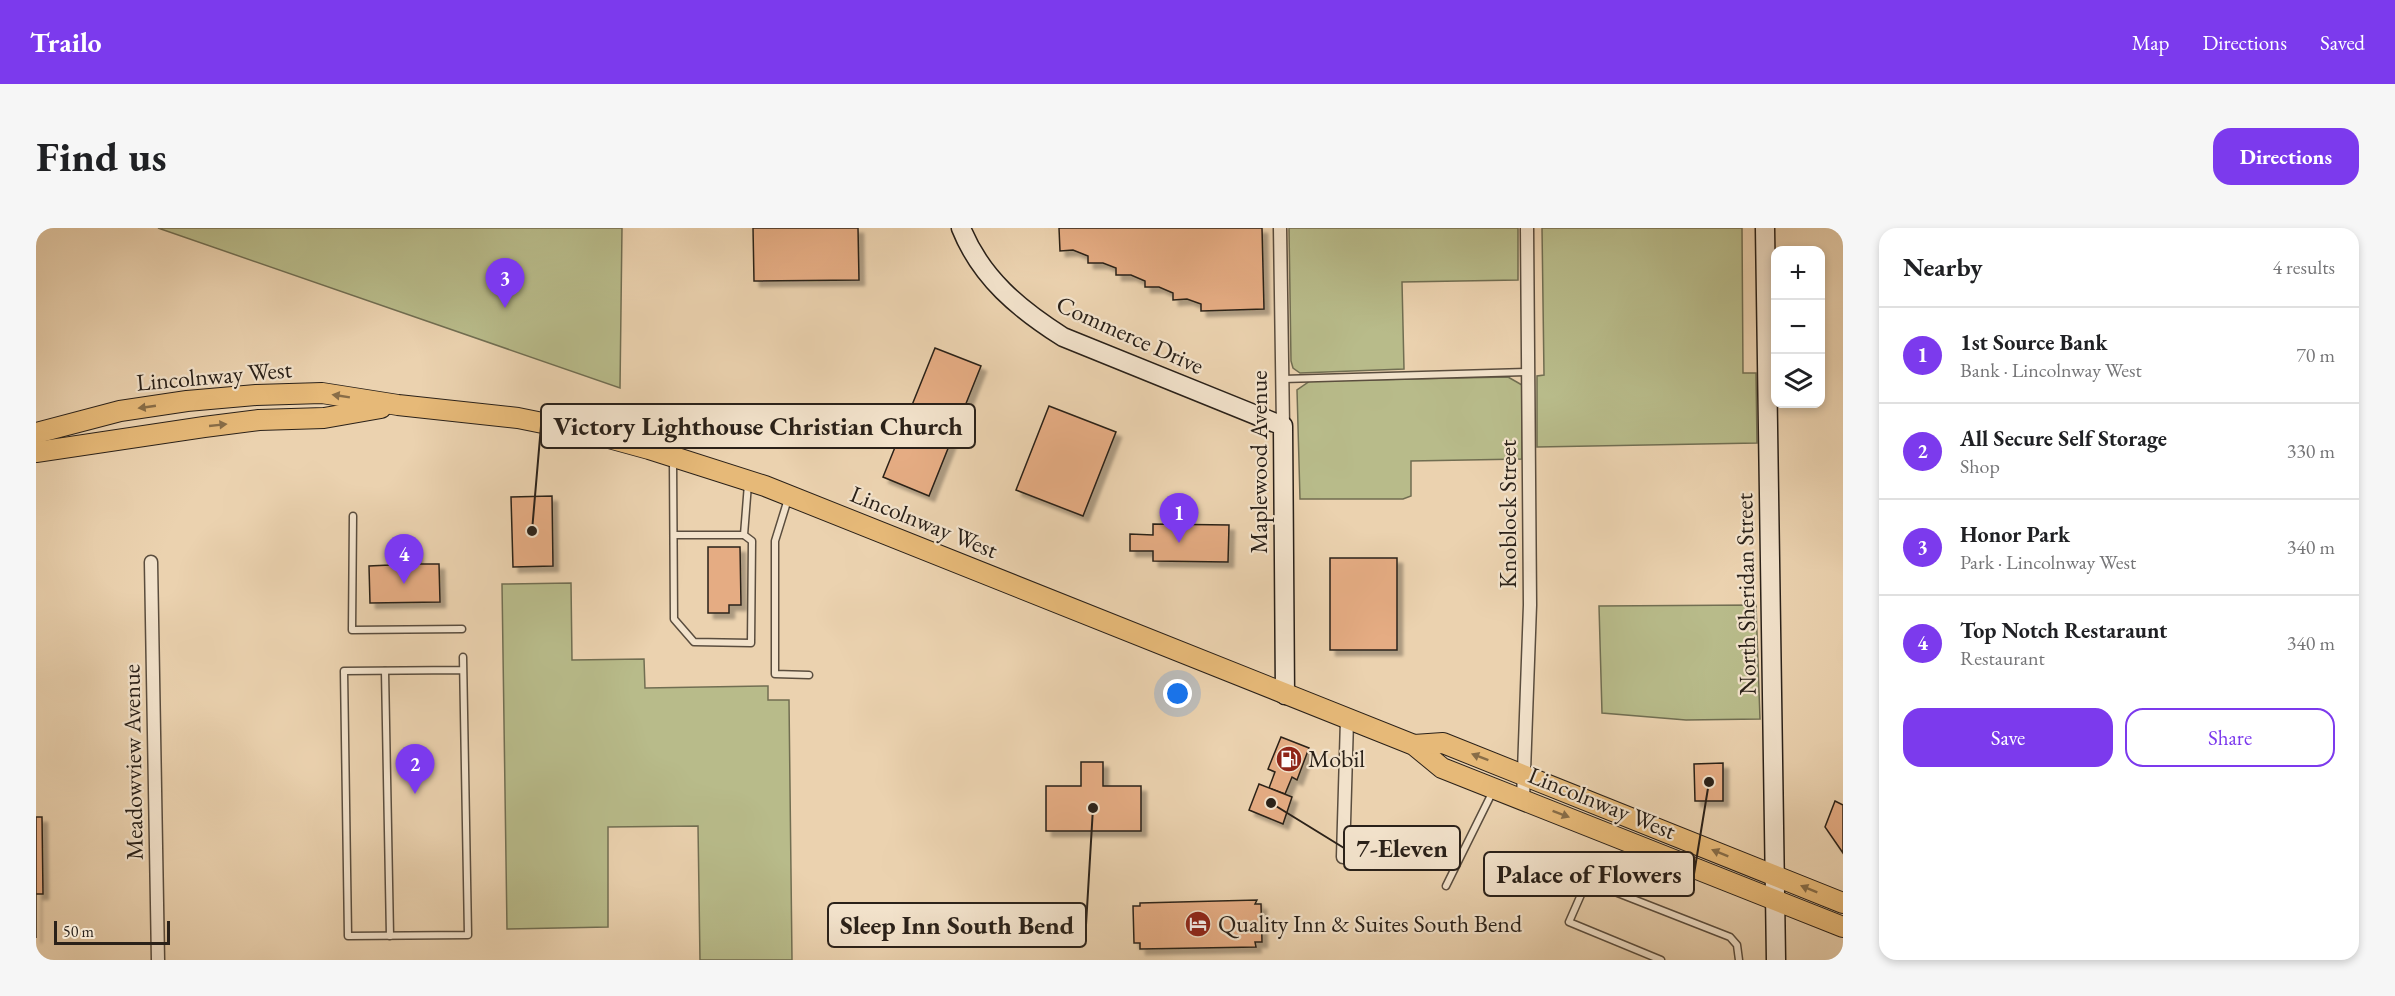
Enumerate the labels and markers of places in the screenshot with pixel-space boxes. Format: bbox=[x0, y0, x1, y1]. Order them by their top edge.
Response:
pin: 3 bbox=[486, 259, 524, 308]
callout: Victory Lighthouse Christian Church bbox=[541, 404, 975, 448]
pin: 1 bbox=[1160, 494, 1198, 543]
pin: 4 bbox=[384, 534, 424, 584]
place label: Mobil bbox=[1308, 743, 1365, 774]
pin: 2 bbox=[396, 744, 434, 794]
fuel station icon: Mobil bbox=[1274, 744, 1304, 774]
callout: 7-Eleven bbox=[1344, 826, 1460, 870]
callout: Palace of Flowers bbox=[1484, 852, 1694, 896]
callout: Sleep Inn South Bend bbox=[828, 903, 1086, 947]
place label: Quality Inn & Suites South Bend bbox=[1218, 908, 1523, 939]
hotel icon: Quality Inn & Suites South Bend bbox=[1183, 909, 1213, 939]

